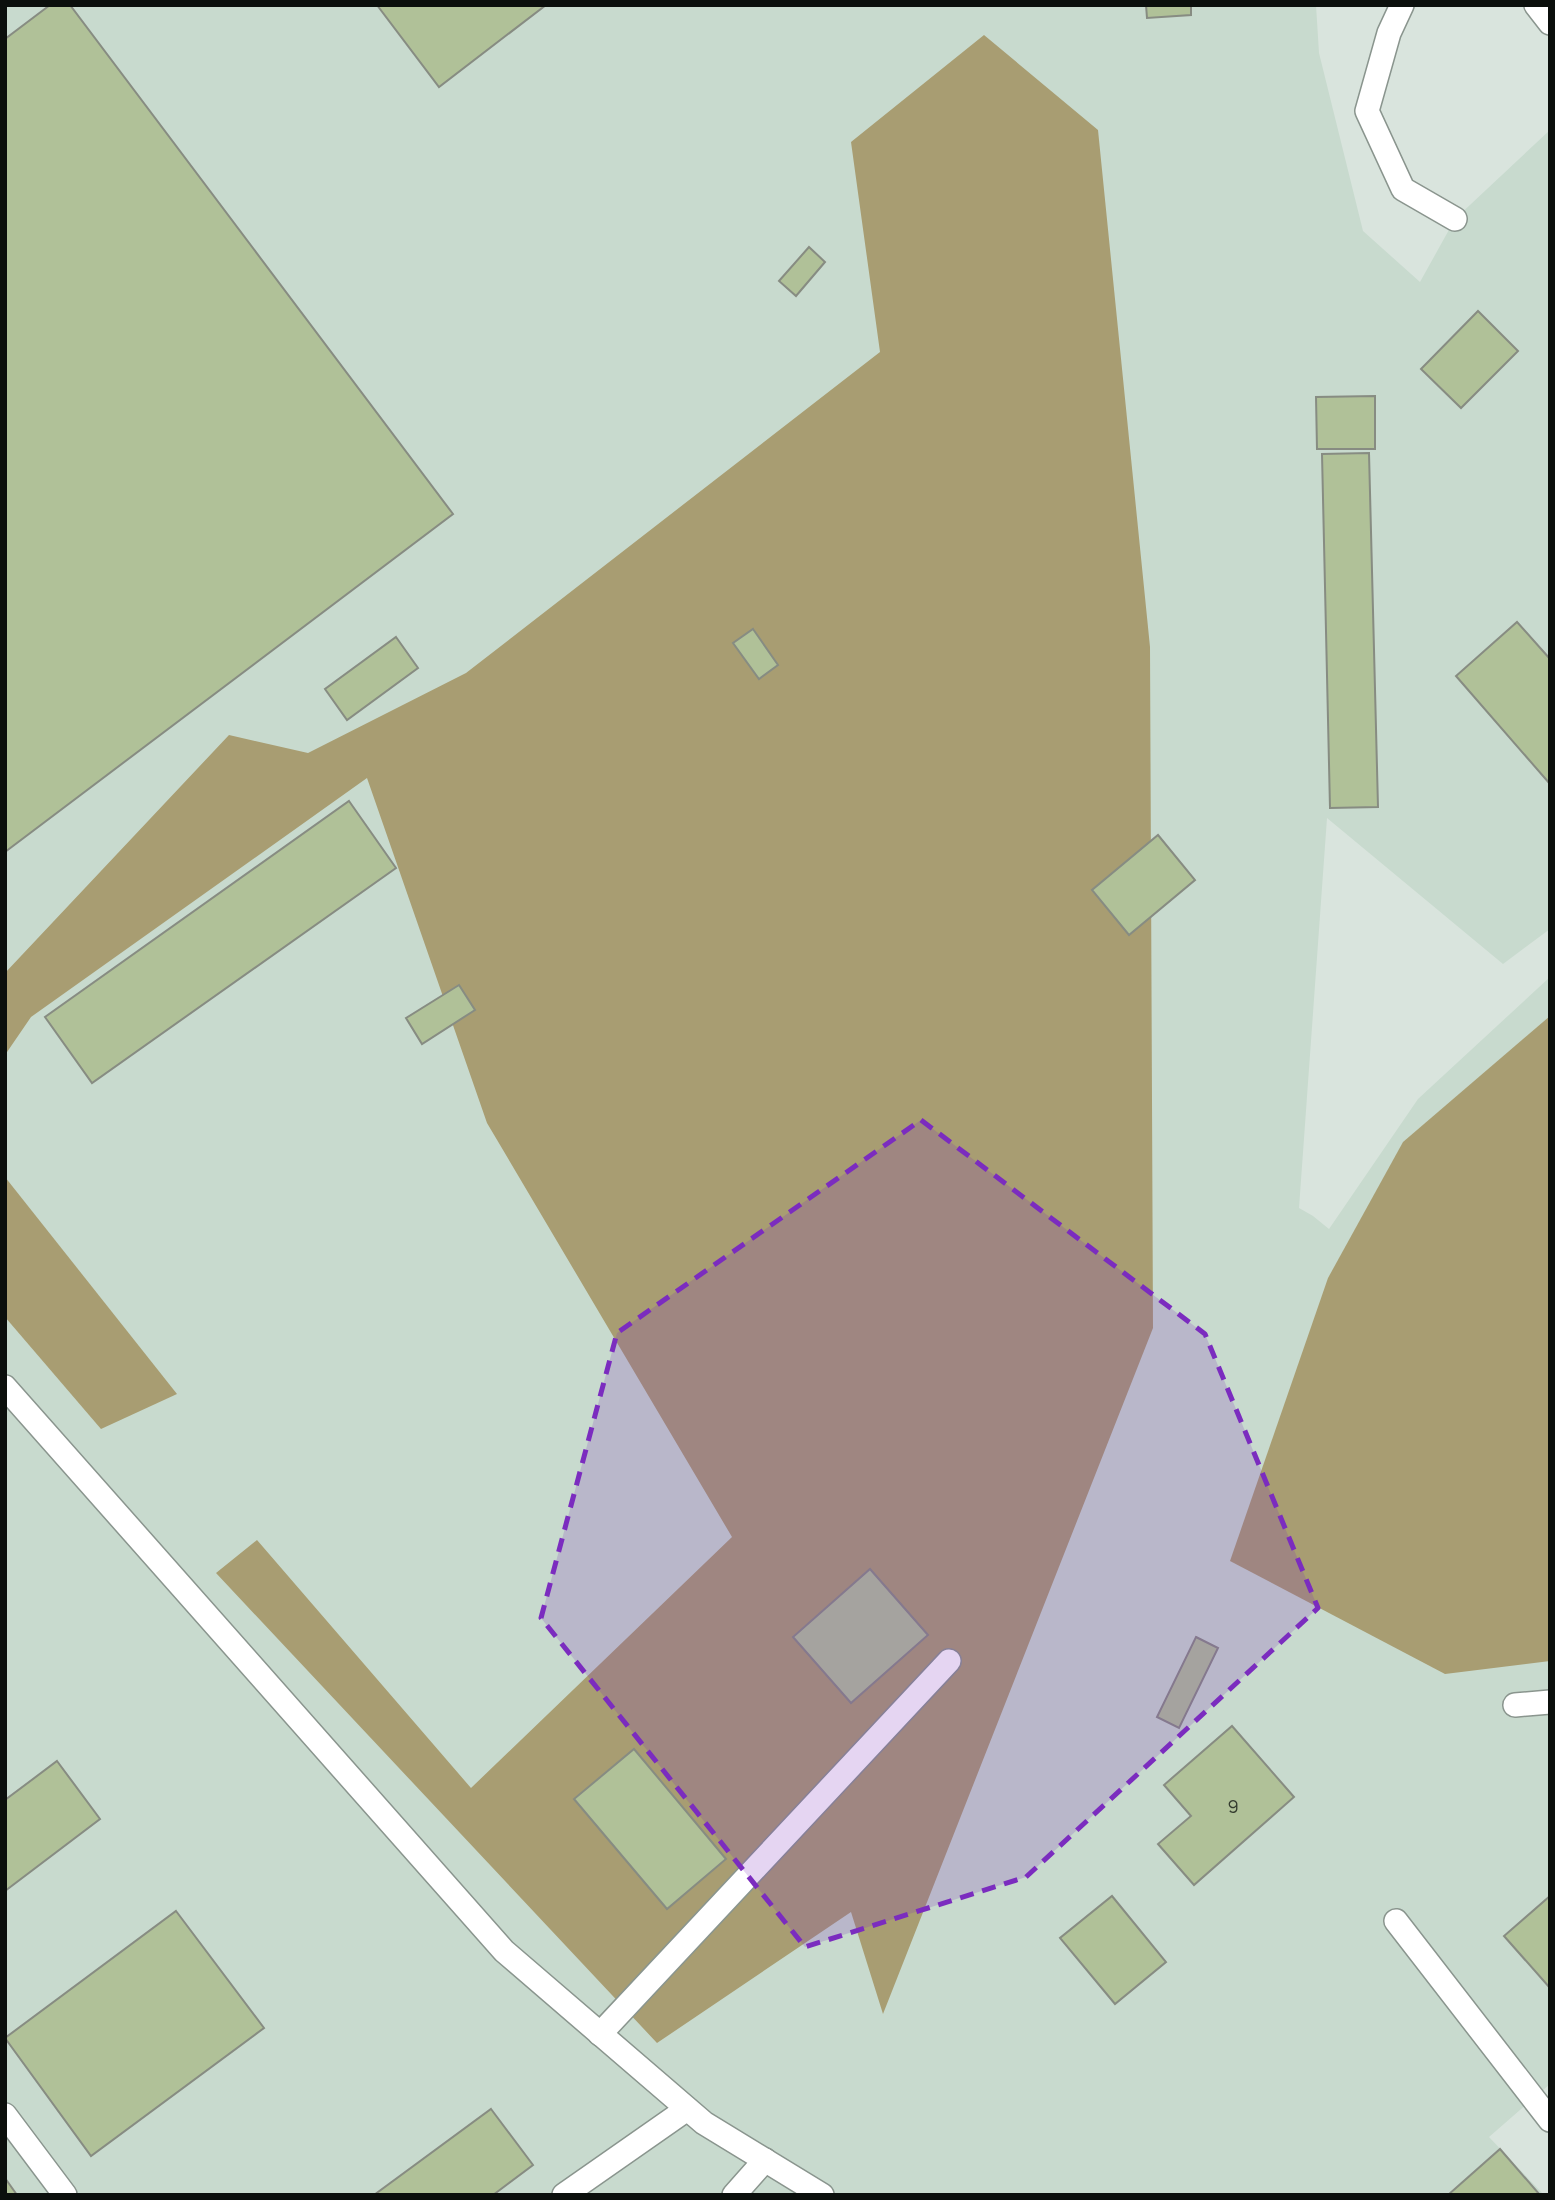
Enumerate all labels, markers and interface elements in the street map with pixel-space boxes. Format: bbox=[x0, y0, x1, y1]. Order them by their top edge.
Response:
house number: 9 bbox=[1227, 1794, 1239, 1818]

